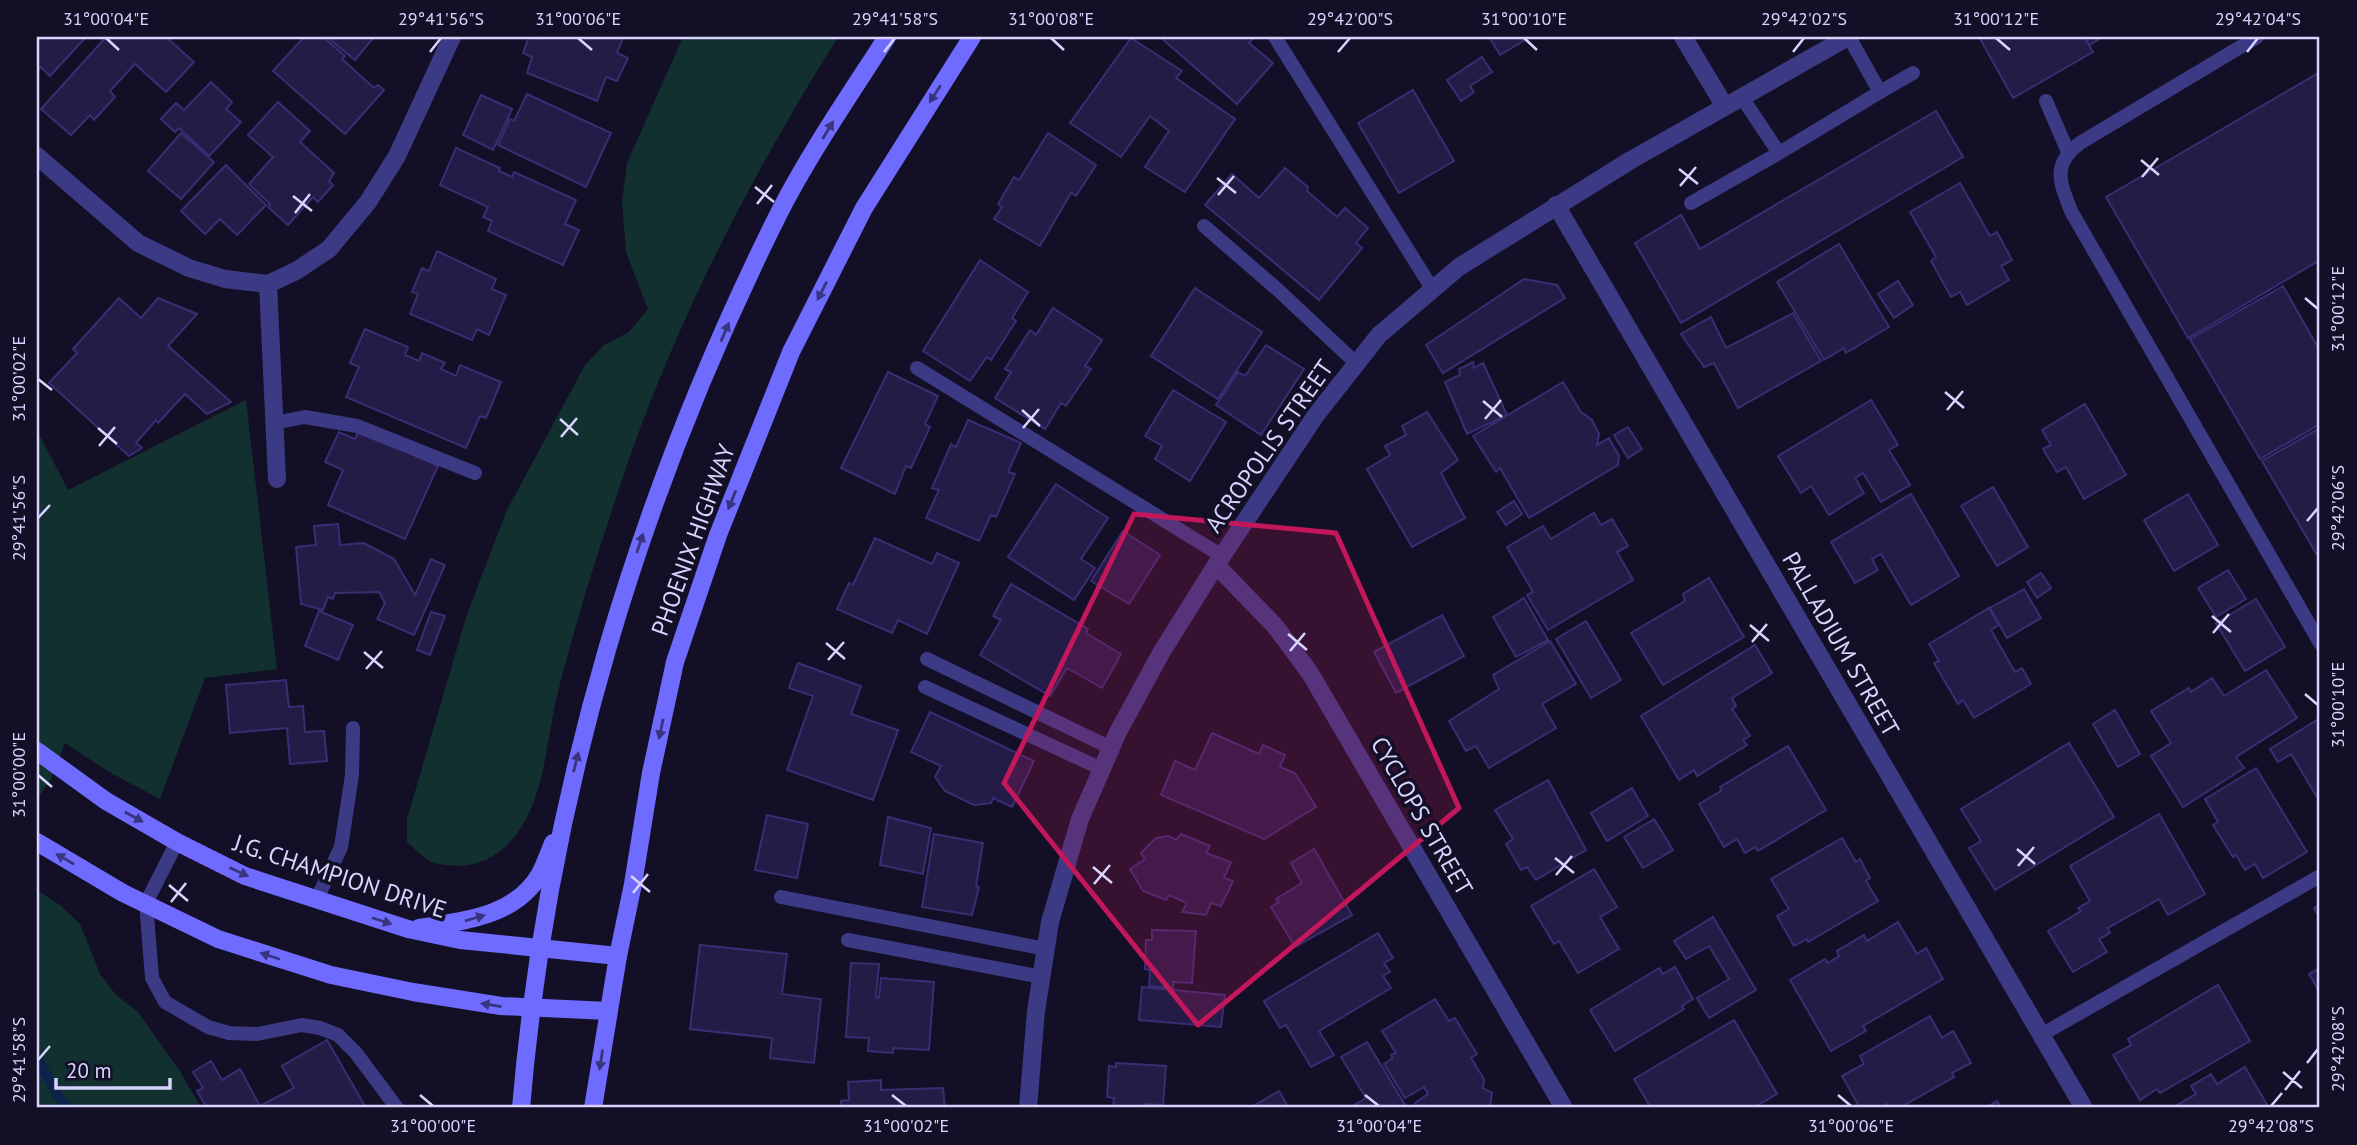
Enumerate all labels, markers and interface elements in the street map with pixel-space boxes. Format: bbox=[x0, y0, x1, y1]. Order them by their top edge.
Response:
text: 31°00'04"E bbox=[63, 7, 149, 30]
text: 29°41'56"S bbox=[398, 7, 484, 30]
text: 31°00'06"E bbox=[535, 7, 621, 30]
text: 29°41'58"S bbox=[852, 7, 938, 30]
text: 31°00'08"E bbox=[1008, 7, 1094, 30]
text: 29°42'00"S bbox=[1307, 7, 1393, 30]
text: 31°00'10"E bbox=[1481, 7, 1567, 30]
text: 29°42'02"S bbox=[1761, 7, 1847, 30]
text: 31°00'12"E bbox=[1953, 7, 2039, 30]
text: 29°42'04"S bbox=[2215, 7, 2301, 30]
one-way arrow bbox=[928, 84, 941, 103]
one-way arrow bbox=[822, 121, 835, 140]
text: 31°00'12"E bbox=[2326, 266, 2349, 352]
one-way arrow bbox=[816, 281, 827, 301]
one-way arrow bbox=[719, 322, 730, 343]
text: 31°00'02"E bbox=[7, 336, 30, 422]
street label: ACROPOLIS STREET bbox=[1198, 353, 1340, 539]
street label: PHOENIX HIGHWAY bbox=[644, 440, 742, 640]
text: 29°42'06"S bbox=[2326, 465, 2349, 551]
text: 29°41'56"S bbox=[7, 475, 30, 561]
one-way arrow bbox=[726, 489, 737, 510]
one-way arrow bbox=[635, 533, 646, 554]
street label: PALLADIUM STREET bbox=[1776, 546, 1906, 742]
text: 31°00'10"E bbox=[2326, 662, 2349, 748]
one-way arrow bbox=[655, 718, 666, 740]
street label: CYCLOPS STREET bbox=[1364, 731, 1480, 901]
text: 31°00'00"E bbox=[7, 732, 30, 818]
one-way arrow bbox=[571, 751, 582, 773]
one-way arrow bbox=[125, 811, 144, 823]
street label: J.G. CHAMPION DRIVE bbox=[229, 827, 450, 925]
one-way arrow bbox=[55, 853, 74, 865]
one-way arrow bbox=[228, 867, 249, 878]
one-way arrow bbox=[465, 912, 486, 922]
one-way arrow bbox=[372, 916, 393, 927]
one-way arrow bbox=[259, 950, 280, 960]
one-way arrow bbox=[480, 999, 502, 1010]
text: 29°42'08"S bbox=[2326, 1006, 2349, 1092]
text: 29°41'58"S bbox=[7, 1017, 30, 1103]
scale bar bbox=[56, 1047, 170, 1091]
one-way arrow bbox=[595, 1049, 606, 1071]
text: 20 m bbox=[66, 1057, 112, 1084]
text: 31°00'00"E bbox=[390, 1114, 476, 1137]
text: 31°00'02"E bbox=[863, 1114, 949, 1137]
text: 31°00'04"E bbox=[1336, 1114, 1422, 1137]
text: 31°00'06"E bbox=[1808, 1114, 1894, 1137]
text: 29°42'08"S bbox=[2228, 1114, 2314, 1137]

